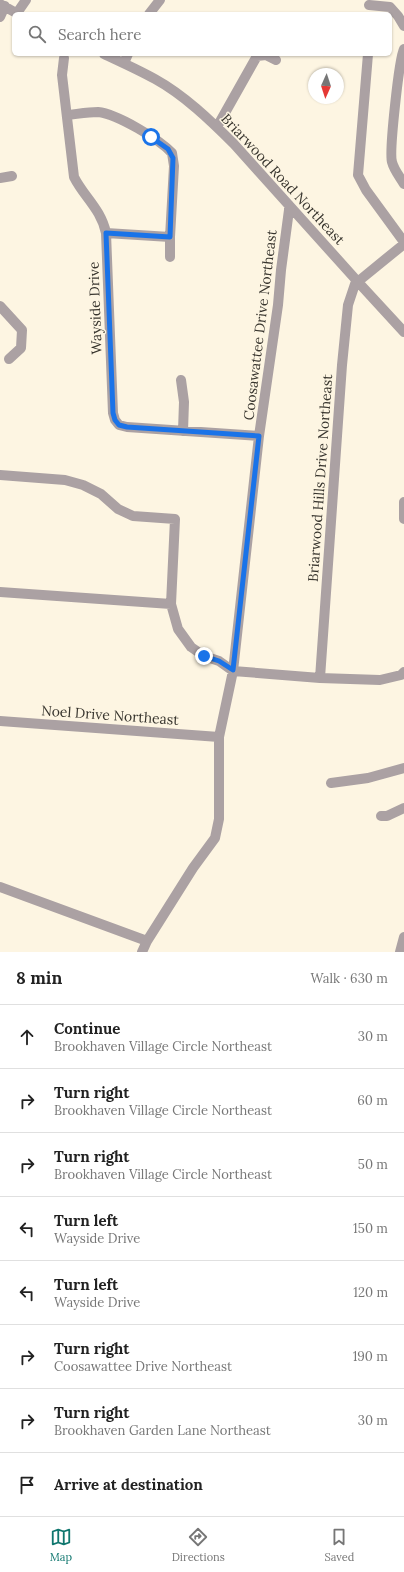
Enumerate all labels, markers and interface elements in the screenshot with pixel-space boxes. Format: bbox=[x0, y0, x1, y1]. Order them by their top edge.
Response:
search box bbox=[12, 12, 392, 56]
icon: search bbox=[26, 23, 48, 45]
text: Search here bbox=[58, 25, 141, 44]
north arrow bbox=[308, 68, 344, 104]
street label: Briarwood Road Northeast bbox=[217, 110, 349, 249]
route start bbox=[142, 128, 160, 146]
street label: Coosawattee Drive Northeast bbox=[239, 228, 281, 421]
street label: Wayside Drive bbox=[84, 261, 106, 355]
street label: Briarwood Hills Drive Northeast bbox=[304, 373, 336, 582]
route end bbox=[195, 647, 213, 665]
street label: Noel Drive Northeast bbox=[41, 701, 180, 729]
text: 8 min bbox=[16, 967, 62, 989]
text: Walk · 630 m bbox=[310, 970, 388, 987]
text: Continue bbox=[54, 1019, 120, 1038]
icon: ahead bbox=[16, 1026, 38, 1048]
text: 30 m bbox=[358, 1028, 388, 1045]
text: Brookhaven Village Circle Northeast bbox=[54, 1038, 272, 1055]
text: Turn right bbox=[54, 1083, 130, 1102]
icon: right bbox=[16, 1090, 38, 1112]
text: 60 m bbox=[357, 1092, 388, 1109]
text: Brookhaven Village Circle Northeast bbox=[54, 1102, 272, 1119]
text: Turn right bbox=[54, 1147, 130, 1166]
icon: right bbox=[16, 1154, 38, 1176]
text: 50 m bbox=[358, 1156, 388, 1173]
text: Brookhaven Village Circle Northeast bbox=[54, 1166, 272, 1183]
text: Turn left bbox=[54, 1211, 118, 1230]
icon: left bbox=[16, 1218, 38, 1240]
text: 150 m bbox=[353, 1220, 388, 1237]
text: Wayside Drive bbox=[54, 1230, 140, 1247]
text: Turn left bbox=[54, 1275, 118, 1294]
icon: left bbox=[16, 1282, 38, 1304]
text: 120 m bbox=[353, 1284, 388, 1301]
text: Wayside Drive bbox=[54, 1294, 140, 1311]
text: Turn right bbox=[54, 1339, 130, 1358]
icon: right bbox=[16, 1346, 38, 1368]
text: 190 m bbox=[353, 1348, 388, 1365]
text: Coosawattee Drive Northeast bbox=[54, 1358, 232, 1375]
text: Turn right bbox=[54, 1403, 130, 1422]
icon: right bbox=[16, 1410, 38, 1432]
text: 30 m bbox=[358, 1412, 388, 1429]
text: Brookhaven Garden Lane Northeast bbox=[54, 1422, 271, 1439]
icon: arrive bbox=[16, 1474, 38, 1496]
text: Arrive at destination bbox=[54, 1475, 203, 1494]
tab: Map bbox=[50, 1526, 72, 1564]
tab: Directions bbox=[172, 1526, 225, 1564]
tab: Saved bbox=[324, 1526, 354, 1564]

